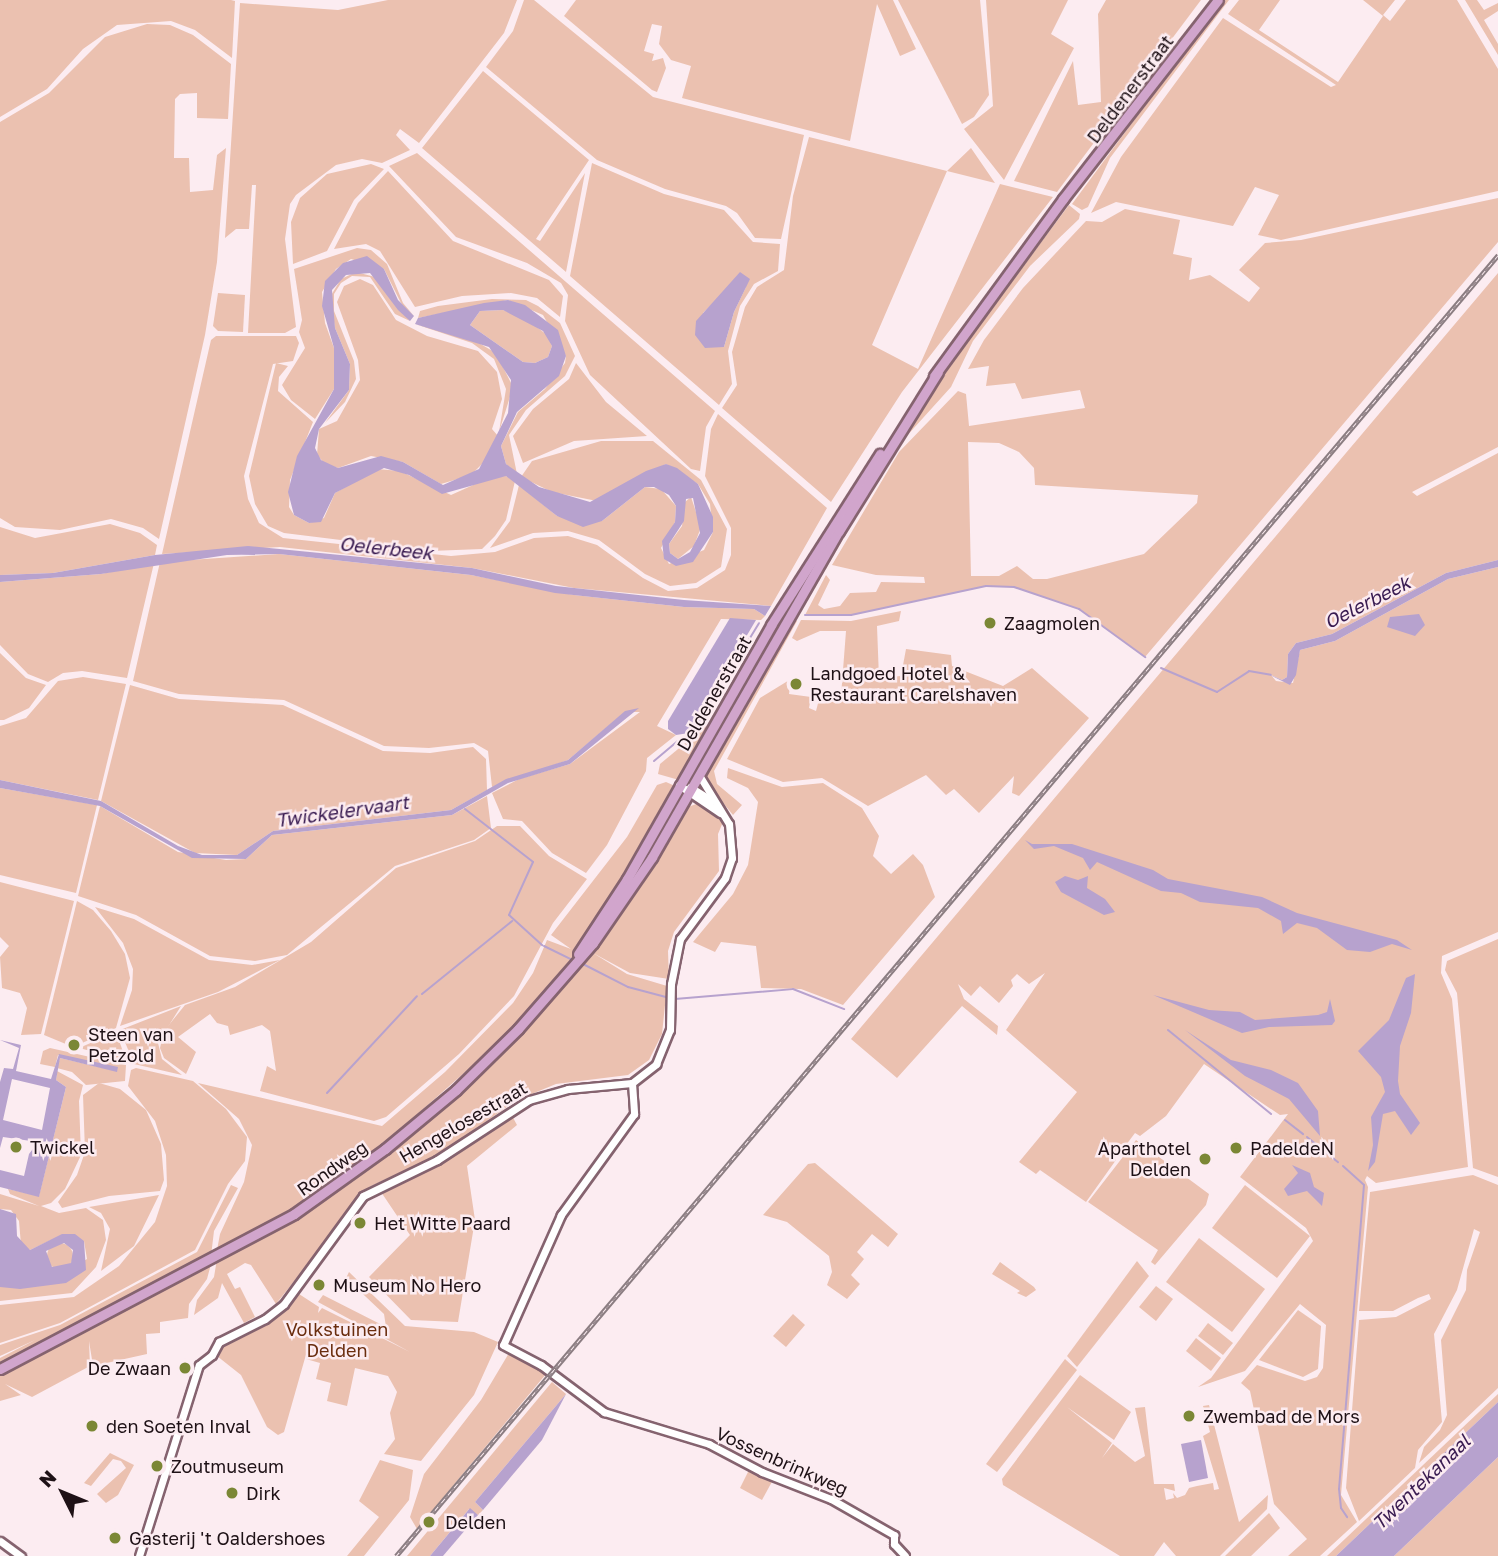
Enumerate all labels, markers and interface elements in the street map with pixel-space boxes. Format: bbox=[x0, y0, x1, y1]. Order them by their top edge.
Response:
street label: Deldenerstraat bbox=[1082, 31, 1178, 147]
water label: Oelerbeek bbox=[338, 532, 434, 564]
water label: Oelerbeek bbox=[1320, 571, 1414, 633]
place label: Zaagmolen bbox=[1004, 612, 1100, 634]
marker: Zaagmolen bbox=[982, 615, 998, 631]
street label: Deldenerstraat bbox=[672, 631, 756, 755]
place label: Landgoed Hotel & Restaurant Carelshaven bbox=[810, 663, 1017, 706]
marker: Landgoed Hotel & Restaurant Carelshaven bbox=[788, 676, 804, 692]
water label: Twickelervaart bbox=[274, 790, 410, 832]
place label: Steen van Petzold bbox=[88, 1024, 174, 1066]
marker: Steen van Petzold bbox=[66, 1037, 82, 1053]
street label: Hengelosestraat bbox=[395, 1077, 531, 1167]
place label: Twickel bbox=[30, 1136, 95, 1158]
street label: Rondweg bbox=[293, 1136, 371, 1200]
place label: PadeldeN bbox=[1250, 1137, 1334, 1159]
place label: Aparthotel Delden bbox=[1098, 1138, 1191, 1180]
marker: Twickel bbox=[8, 1139, 24, 1155]
marker: PadeldeN bbox=[1228, 1140, 1244, 1156]
marker: Aparthotel Delden bbox=[1197, 1151, 1213, 1167]
place label: Het Witte Paard bbox=[374, 1212, 511, 1234]
marker: Het Witte Paard bbox=[352, 1215, 368, 1231]
place label: Museum No Hero bbox=[333, 1274, 481, 1296]
marker: Museum No Hero bbox=[311, 1277, 327, 1293]
park label: Volkstuinen Delden bbox=[286, 1319, 388, 1362]
place label: De Zwaan bbox=[87, 1357, 171, 1379]
marker: De Zwaan bbox=[177, 1360, 193, 1376]
place label: Zwembad de Mors bbox=[1203, 1405, 1360, 1427]
marker: Zwembad de Mors bbox=[1181, 1408, 1197, 1424]
place label: den Soeten Inval bbox=[106, 1415, 251, 1437]
marker: den Soeten Inval bbox=[84, 1418, 100, 1434]
street label: Vossenbrinkweg bbox=[712, 1422, 852, 1500]
water label: Twentekanaal bbox=[1367, 1430, 1475, 1534]
place label: Zoutmuseum bbox=[171, 1455, 284, 1477]
north arrow bbox=[28, 1458, 98, 1528]
marker: Zoutmuseum bbox=[149, 1458, 165, 1474]
text: N bbox=[34, 1465, 61, 1491]
place label: Dirk bbox=[246, 1482, 281, 1504]
marker: Dirk bbox=[224, 1485, 240, 1501]
place label: Delden bbox=[445, 1511, 506, 1533]
marker: Delden bbox=[419, 1512, 439, 1532]
place label: Gasterij 't Oaldershoes bbox=[129, 1527, 325, 1549]
marker: Gasterij 't Oaldershoes bbox=[107, 1530, 123, 1546]

